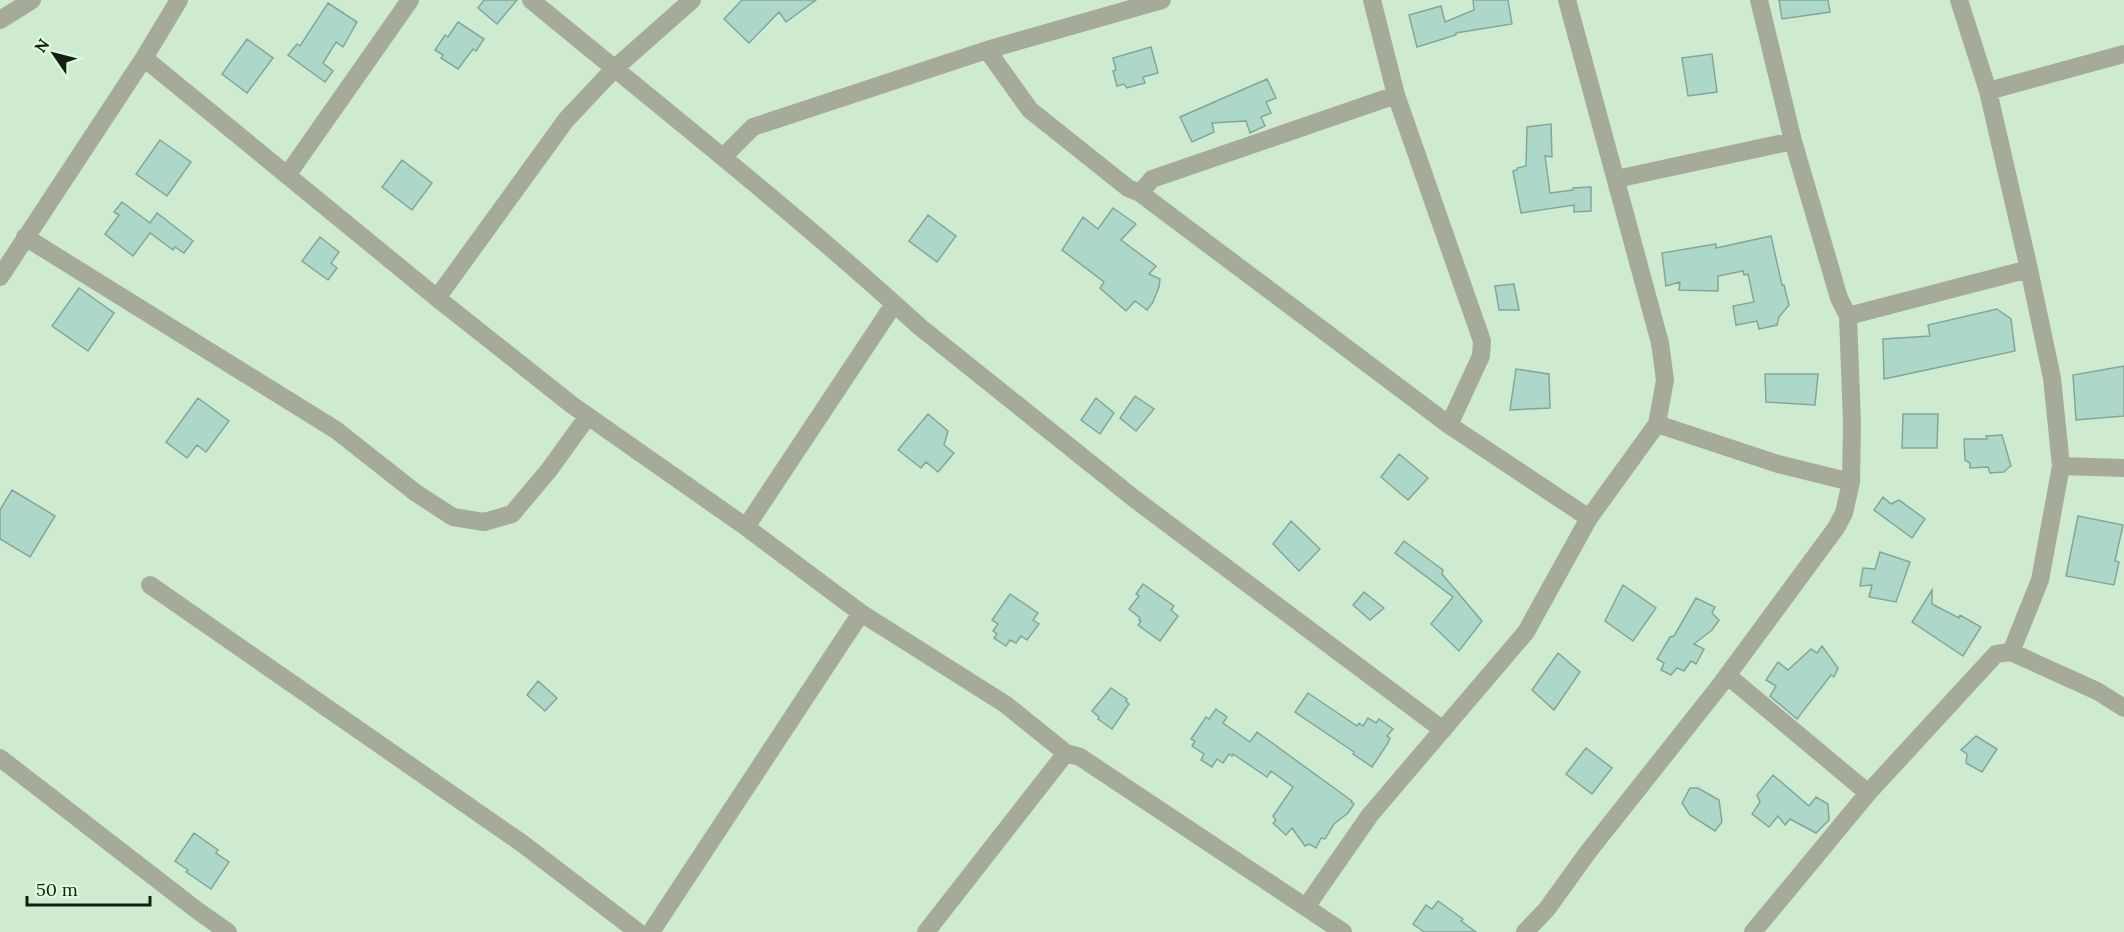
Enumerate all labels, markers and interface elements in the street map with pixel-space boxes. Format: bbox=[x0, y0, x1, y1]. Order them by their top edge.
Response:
north arrow bbox=[24, 24, 84, 84]
text: N bbox=[30, 35, 53, 56]
scale bar bbox=[27, 869, 150, 907]
text: 50 m bbox=[36, 878, 78, 901]

